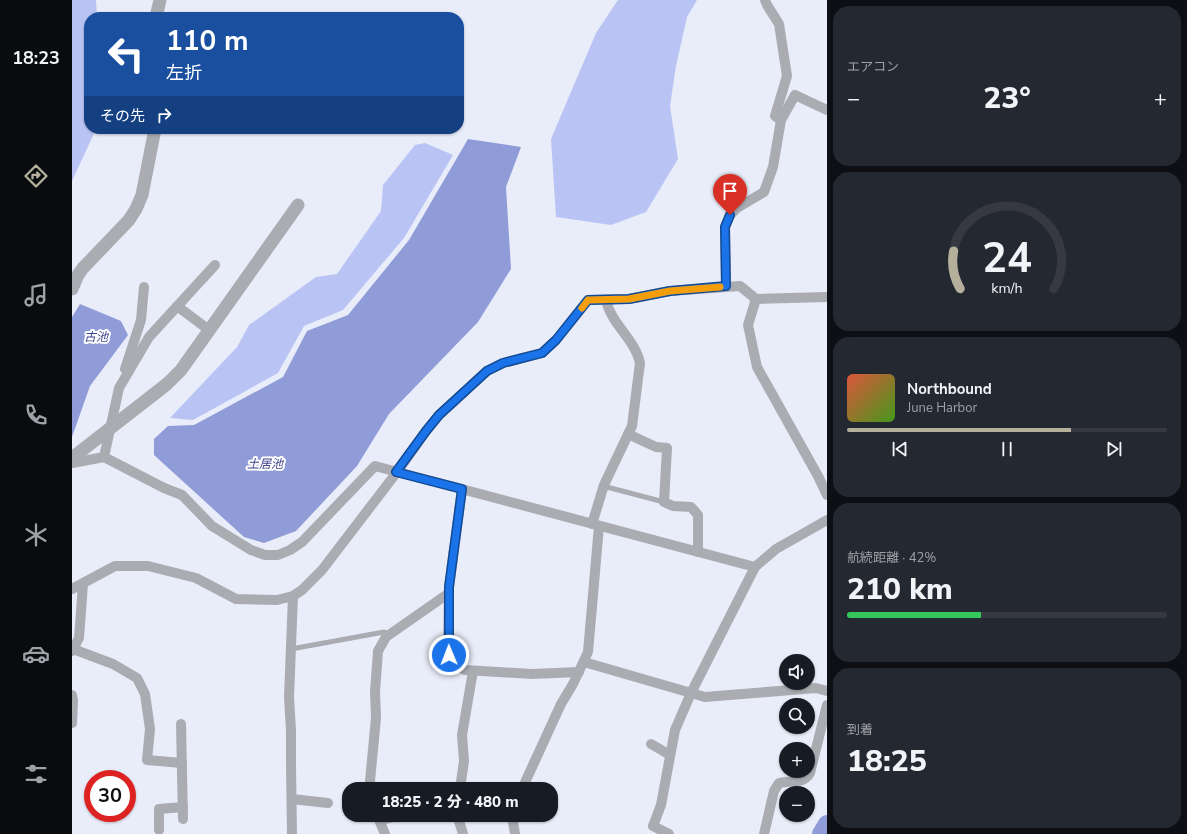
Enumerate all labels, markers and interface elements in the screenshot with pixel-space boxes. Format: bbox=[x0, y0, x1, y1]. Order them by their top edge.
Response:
text: 110 m bbox=[166, 22, 249, 60]
icon: left bbox=[100, 28, 152, 80]
text: 18:23 bbox=[12, 46, 60, 70]
text: エアコン bbox=[847, 58, 899, 76]
text: 左折 bbox=[166, 61, 202, 85]
text: 23° bbox=[983, 78, 1031, 119]
text: − bbox=[847, 84, 860, 114]
text: + bbox=[1154, 84, 1167, 114]
icon: right bbox=[153, 104, 175, 126]
text: その先 bbox=[100, 106, 145, 126]
icon: directions bbox=[22, 162, 50, 190]
pin bbox=[713, 174, 747, 215]
icon: arrive bbox=[719, 180, 741, 202]
text: 24 bbox=[982, 230, 1032, 287]
text: km/h bbox=[991, 279, 1023, 298]
icon: music bbox=[22, 281, 50, 309]
water label: 古池 bbox=[84, 329, 109, 345]
text: Northbound bbox=[907, 379, 992, 399]
text: June Harbor bbox=[907, 399, 977, 417]
icon: phone bbox=[22, 401, 50, 429]
icon: previous bbox=[889, 438, 911, 460]
icon: pause bbox=[996, 438, 1018, 460]
icon: next bbox=[1103, 438, 1125, 460]
water label: 土居池 bbox=[247, 456, 284, 472]
icon: climate bbox=[22, 521, 50, 549]
text: 航続距離 · 42% bbox=[847, 549, 936, 567]
text: 210 km bbox=[847, 569, 953, 610]
position arrow bbox=[428, 634, 470, 676]
icon: car bbox=[22, 640, 50, 668]
map controls bbox=[779, 654, 815, 822]
button: sound bbox=[779, 654, 815, 690]
button: search bbox=[779, 698, 815, 734]
text: 到着 bbox=[847, 721, 873, 739]
text: 18:25 bbox=[847, 741, 927, 782]
button: + bbox=[779, 742, 815, 778]
icon: filters bbox=[22, 760, 50, 788]
speed limit sign: 30 bbox=[84, 770, 136, 822]
button: − bbox=[779, 786, 815, 822]
text: 18:25 · 2 分 · 480 m bbox=[381, 792, 519, 812]

